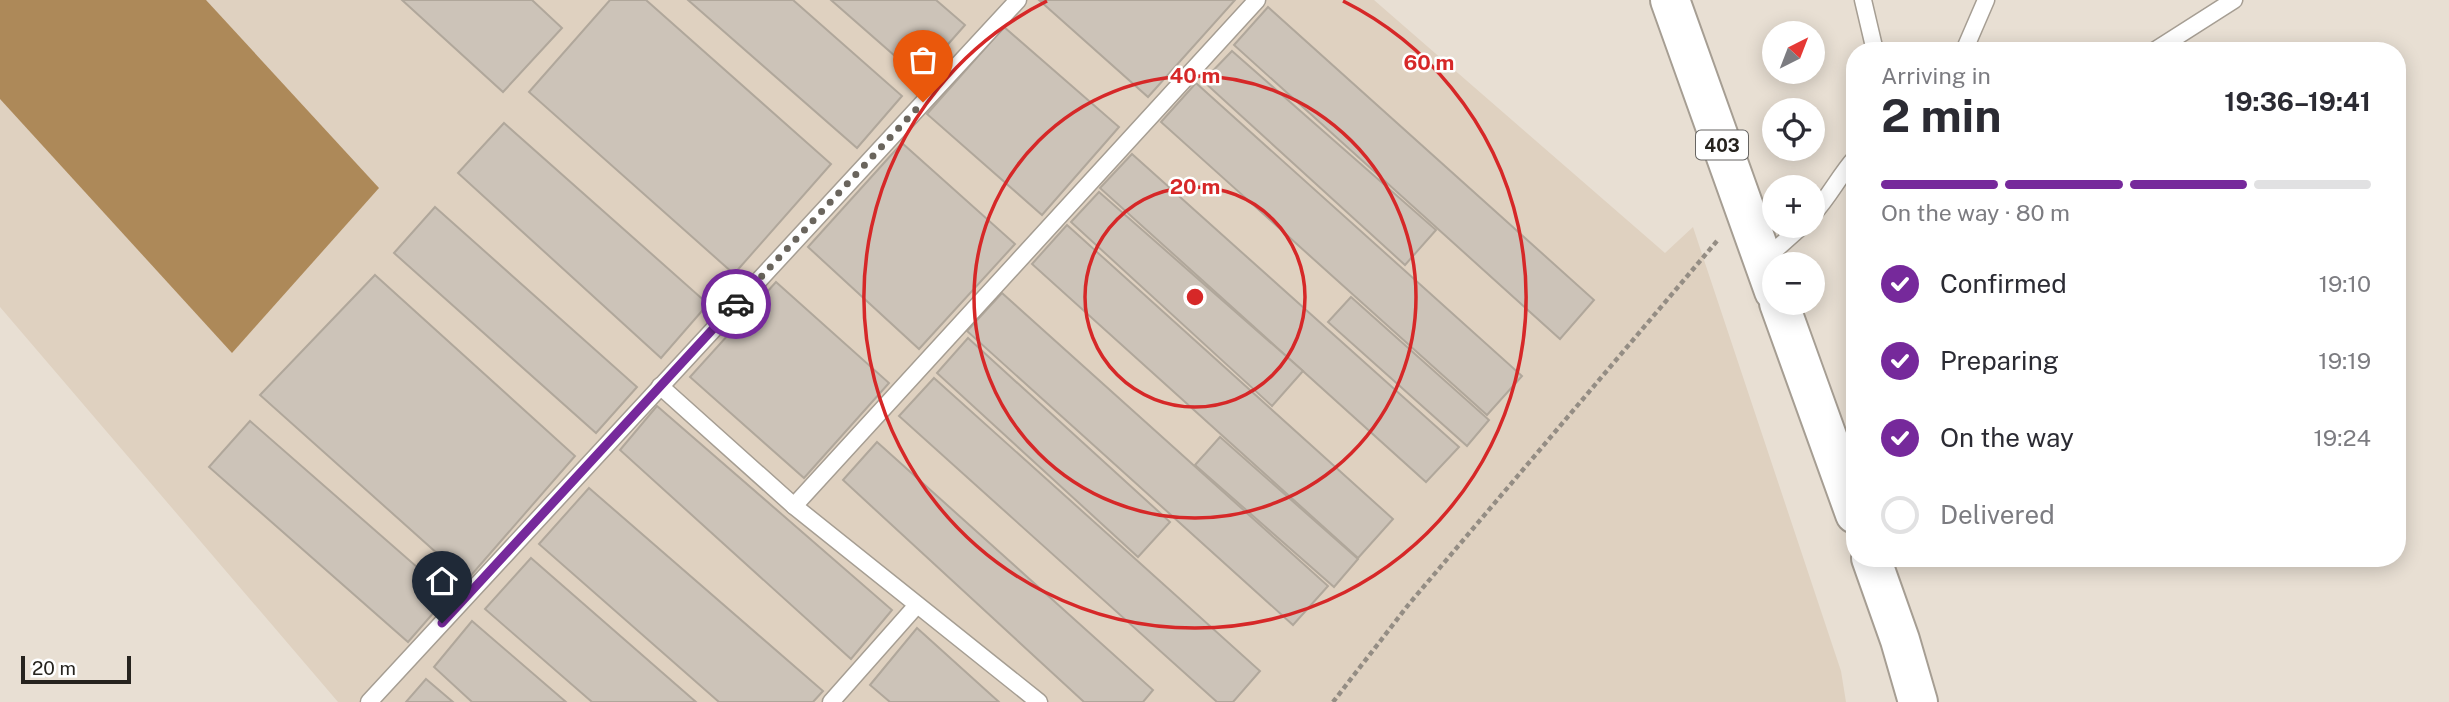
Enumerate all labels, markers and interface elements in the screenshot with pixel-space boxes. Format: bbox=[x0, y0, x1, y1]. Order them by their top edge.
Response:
north arrow bbox=[1762, 21, 1825, 84]
map controls bbox=[1762, 21, 1825, 315]
pin bbox=[893, 30, 953, 102]
icon: bag bbox=[904, 41, 942, 79]
text: 60 m bbox=[1404, 50, 1454, 75]
text: Arriving in bbox=[1881, 62, 1991, 89]
text: 40 m bbox=[1170, 63, 1220, 88]
text: 19:36–19:41 bbox=[2224, 86, 2371, 117]
text: 2 min bbox=[1881, 88, 2001, 142]
button: locate bbox=[1762, 98, 1825, 161]
road number: 403 bbox=[1696, 130, 1748, 160]
text: 20 m bbox=[1170, 174, 1220, 199]
button: + bbox=[1762, 175, 1825, 238]
text: On the way · 80 m bbox=[1881, 199, 2070, 226]
button: − bbox=[1762, 252, 1825, 315]
icon: check bbox=[1881, 265, 1919, 303]
text: Confirmed bbox=[1940, 268, 2067, 299]
courier bbox=[701, 269, 771, 339]
text: 19:10 bbox=[2319, 270, 2371, 297]
icon: car bbox=[717, 285, 755, 323]
centre of rings bbox=[1183, 285, 1207, 309]
icon: check bbox=[1881, 342, 1919, 380]
text: Preparing bbox=[1940, 345, 2059, 376]
text: 19:19 bbox=[2318, 347, 2371, 374]
icon: check bbox=[1881, 419, 1919, 457]
text: On the way bbox=[1940, 422, 2074, 453]
text: 19:24 bbox=[2313, 424, 2371, 451]
text: Delivered bbox=[1940, 499, 2055, 530]
pin bbox=[412, 551, 472, 623]
icon: home bbox=[423, 562, 461, 600]
scale bar bbox=[21, 653, 131, 685]
text: 20 m bbox=[32, 657, 76, 679]

